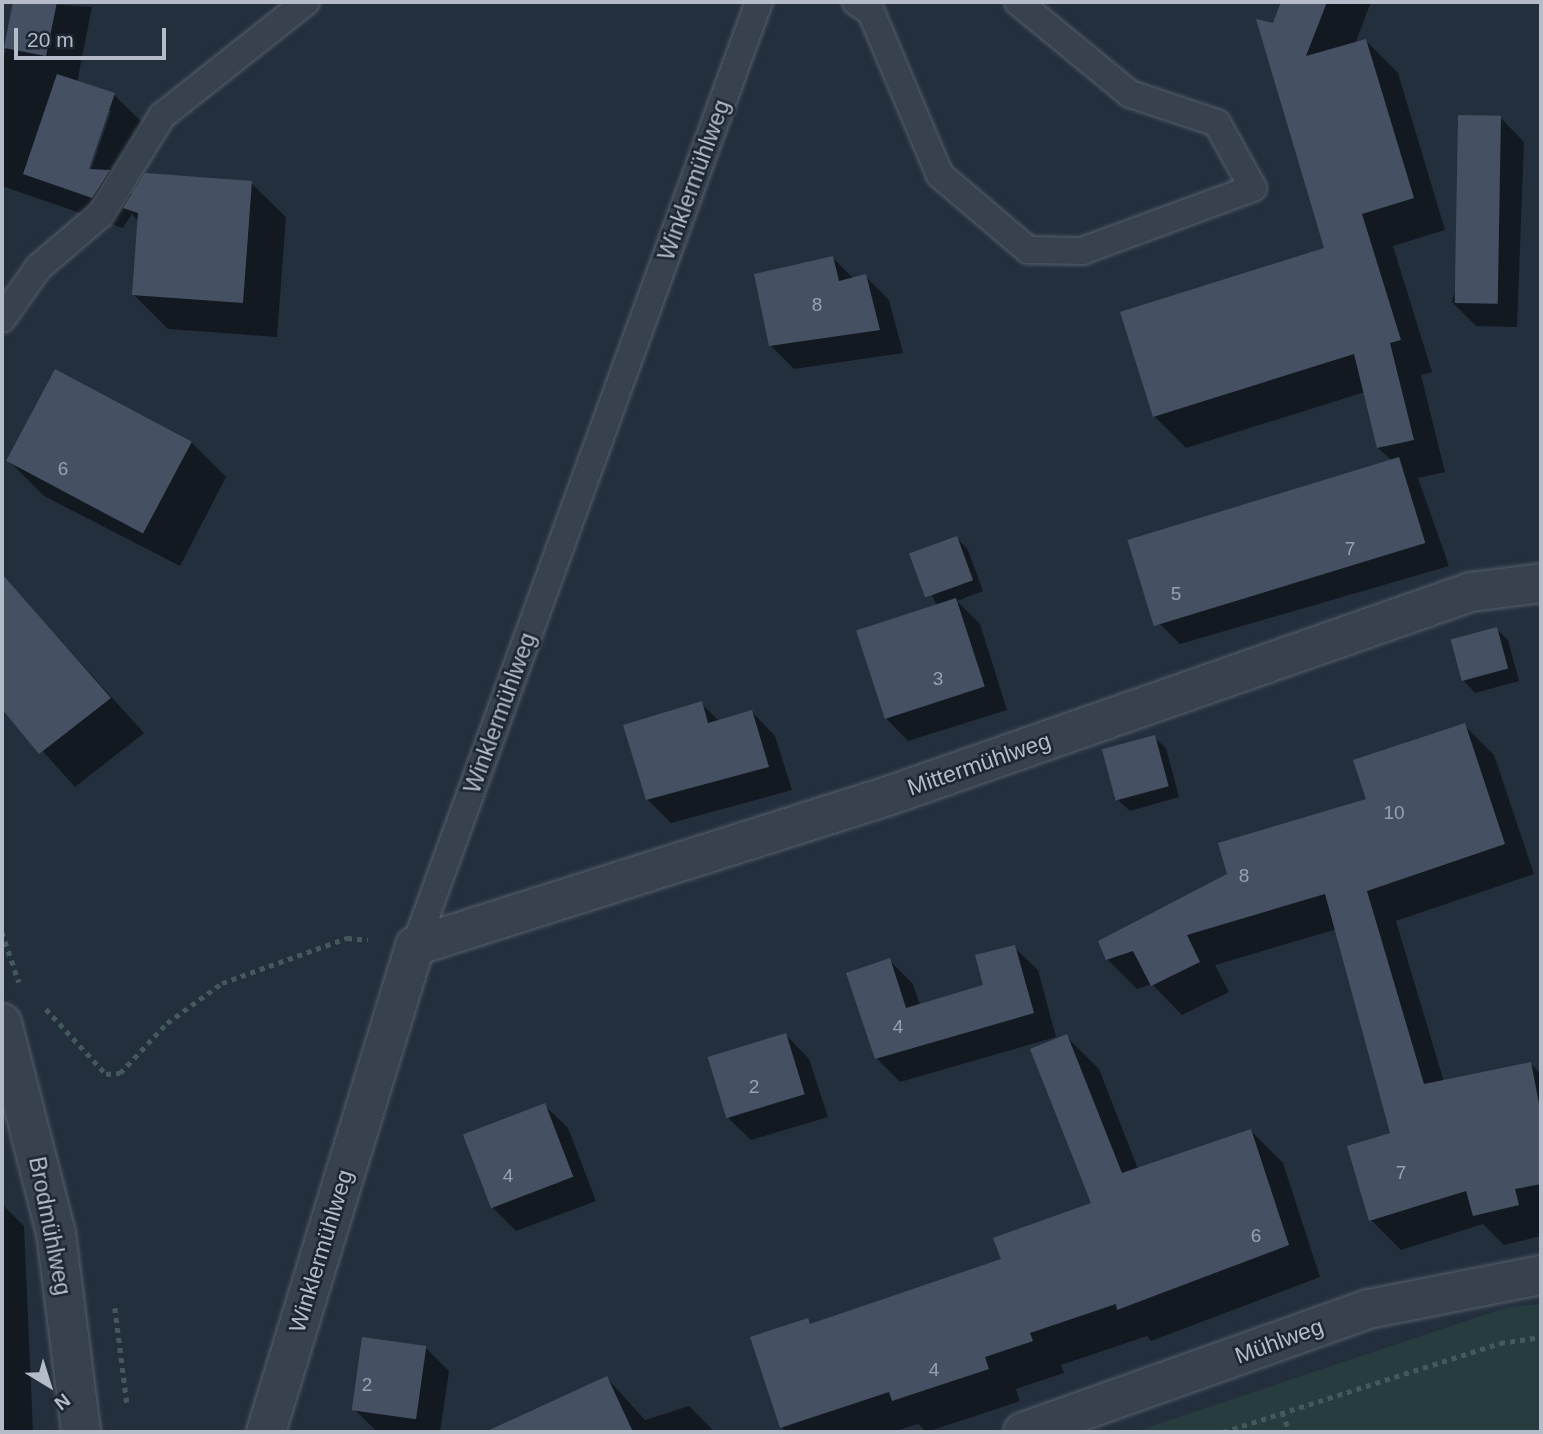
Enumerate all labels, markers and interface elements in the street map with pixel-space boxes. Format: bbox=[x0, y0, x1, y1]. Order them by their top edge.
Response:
scale bar bbox=[18, 14, 170, 58]
text: 20 m bbox=[27, 28, 74, 51]
street label: Winklermühlweg bbox=[652, 96, 736, 264]
house number: 8 bbox=[812, 294, 822, 316]
house number: 6 bbox=[58, 458, 68, 480]
house number: 7 bbox=[1345, 538, 1355, 560]
house number: 5 bbox=[1171, 583, 1181, 605]
street label: Winklermühlweg bbox=[458, 629, 542, 797]
house number: 3 bbox=[933, 668, 943, 690]
street label: Mittermühlweg bbox=[904, 727, 1054, 801]
house number: 10 bbox=[1383, 802, 1405, 824]
house number: 8 bbox=[1239, 865, 1249, 887]
house number: 4 bbox=[893, 1016, 903, 1038]
house number: 2 bbox=[749, 1076, 759, 1098]
street label: Brodmühlweg bbox=[23, 1154, 77, 1298]
house number: 7 bbox=[1396, 1162, 1406, 1184]
house number: 4 bbox=[503, 1165, 513, 1187]
street label: Winklermühlweg bbox=[283, 1166, 359, 1336]
house number: 6 bbox=[1251, 1225, 1261, 1247]
street label: Mühlweg bbox=[1231, 1312, 1327, 1370]
north arrow bbox=[14, 1350, 84, 1420]
house number: 4 bbox=[929, 1359, 939, 1381]
house number: 2 bbox=[362, 1374, 372, 1396]
text: N bbox=[50, 1389, 74, 1414]

